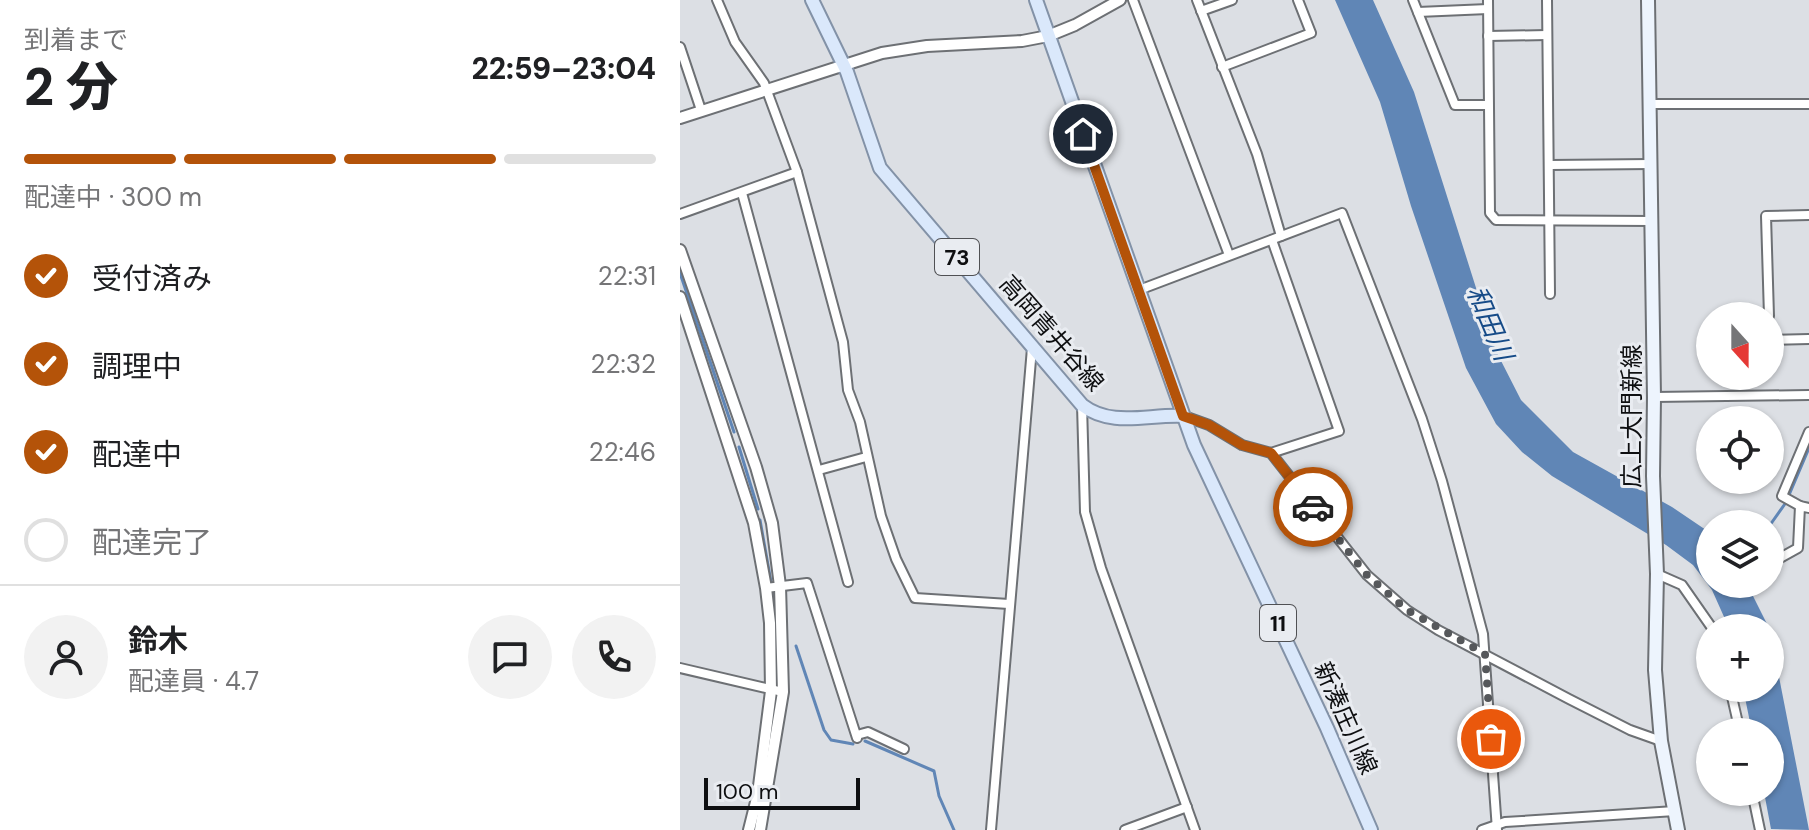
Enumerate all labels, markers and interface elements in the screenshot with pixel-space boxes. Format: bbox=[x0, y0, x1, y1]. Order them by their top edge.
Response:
text: 到着まで bbox=[24, 23, 128, 57]
text: 22:59–23:04 bbox=[471, 49, 656, 88]
text: 2 分 bbox=[24, 53, 118, 121]
pin bbox=[1049, 100, 1117, 168]
icon: home bbox=[1061, 112, 1105, 156]
text: 配達中 · 300 m bbox=[24, 180, 202, 214]
road number: 73 bbox=[935, 239, 979, 275]
icon: check bbox=[24, 254, 68, 298]
text: 受付済み bbox=[92, 259, 212, 298]
text: 22:31 bbox=[598, 259, 656, 293]
street label: 高岡青井谷線 bbox=[993, 268, 1111, 398]
water label: 和田川 bbox=[1459, 280, 1522, 368]
north arrow bbox=[1696, 302, 1784, 390]
map controls bbox=[1696, 302, 1784, 806]
icon: check bbox=[24, 342, 68, 386]
street label: 広上大門新線 bbox=[1616, 344, 1647, 488]
text: 調理中 bbox=[92, 347, 182, 386]
text: 22:32 bbox=[590, 347, 656, 381]
button: locate bbox=[1696, 406, 1784, 494]
icon: check bbox=[24, 430, 68, 474]
text: 配達中 bbox=[92, 435, 182, 474]
text: 22:46 bbox=[589, 435, 656, 469]
courier bbox=[1273, 467, 1353, 547]
icon: car bbox=[1291, 485, 1335, 529]
button: layers bbox=[1696, 510, 1784, 598]
text: 配達完了 bbox=[92, 523, 212, 562]
road number: 11 bbox=[1260, 605, 1296, 641]
button: + bbox=[1696, 614, 1784, 702]
button: person bbox=[24, 615, 108, 699]
button: chat bbox=[468, 615, 552, 699]
button: phone bbox=[572, 615, 656, 699]
text: 鈴木 bbox=[128, 621, 188, 660]
street label: 新湊庄川線 bbox=[1307, 657, 1385, 779]
text: 配達員 · 4.7 bbox=[128, 664, 259, 698]
pin bbox=[1457, 705, 1525, 773]
icon: bag bbox=[1469, 717, 1513, 761]
button: − bbox=[1696, 718, 1784, 806]
scale bar bbox=[704, 774, 860, 810]
text: 100 m bbox=[716, 777, 778, 806]

